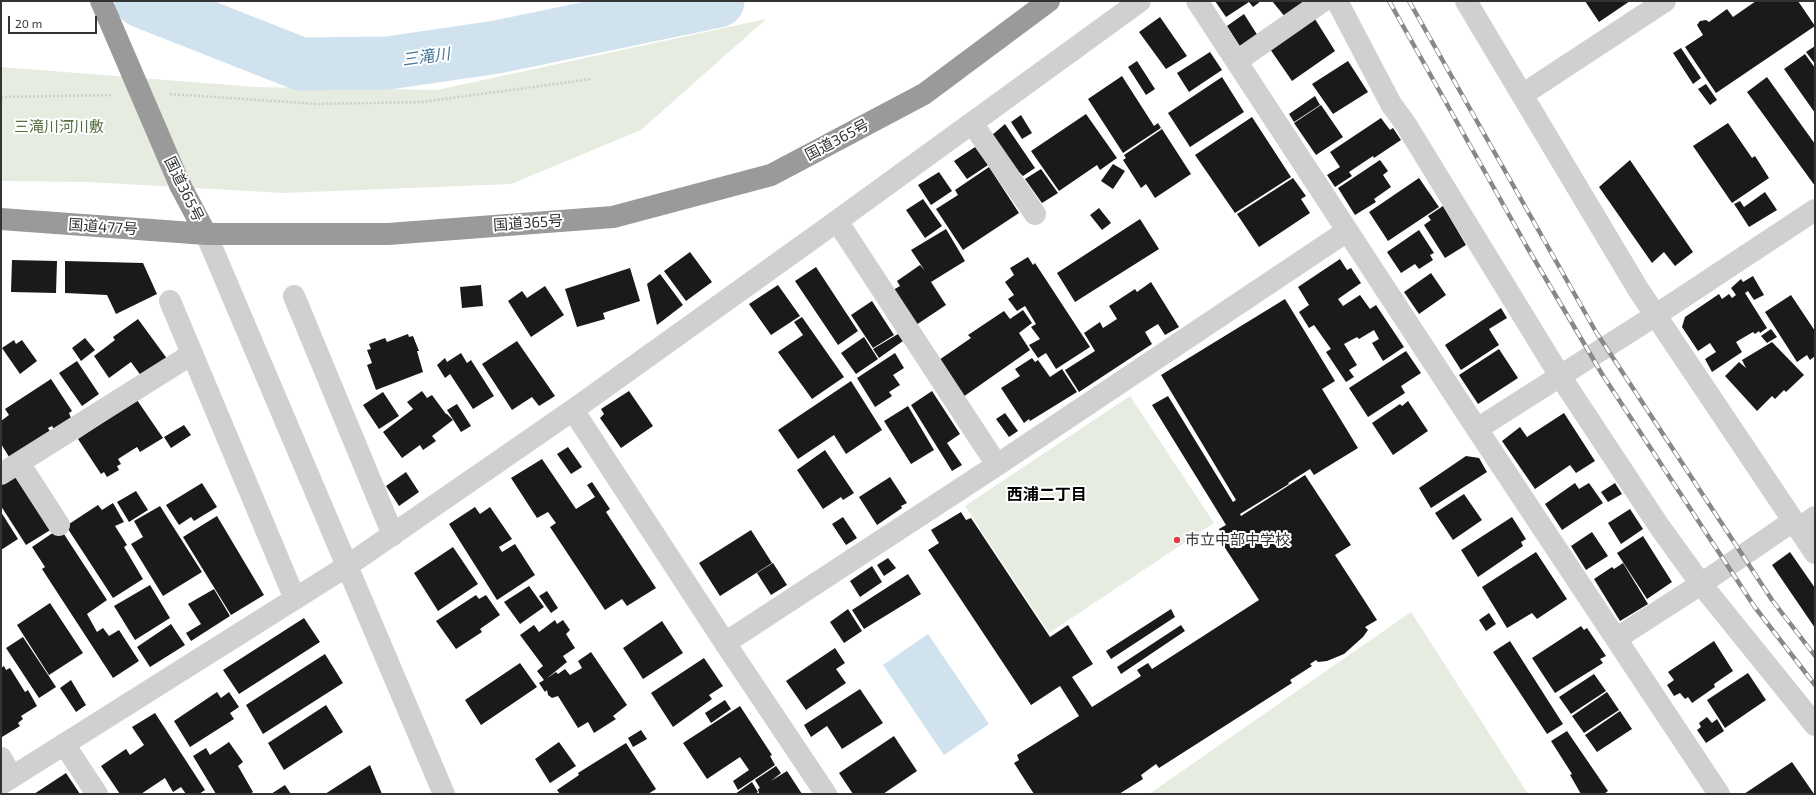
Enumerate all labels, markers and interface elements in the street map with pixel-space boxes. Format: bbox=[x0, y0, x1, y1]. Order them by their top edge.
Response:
scale bar bbox=[10, 8, 99, 34]
text: 20 m bbox=[15, 16, 42, 30]
water label: 三滝川 bbox=[401, 44, 451, 70]
street label: 国道365号 bbox=[802, 116, 872, 164]
park label: 三滝川河川敷 bbox=[14, 118, 104, 136]
street label: 国道365号 bbox=[161, 154, 207, 224]
street label: 国道365号 bbox=[492, 212, 564, 234]
street label: 国道477号 bbox=[68, 216, 138, 238]
district label: 西浦二丁目 bbox=[1007, 485, 1087, 505]
place label: 市立中部中学校 bbox=[1185, 531, 1290, 549]
marker: 市立中部中学校 bbox=[1172, 535, 1182, 545]

